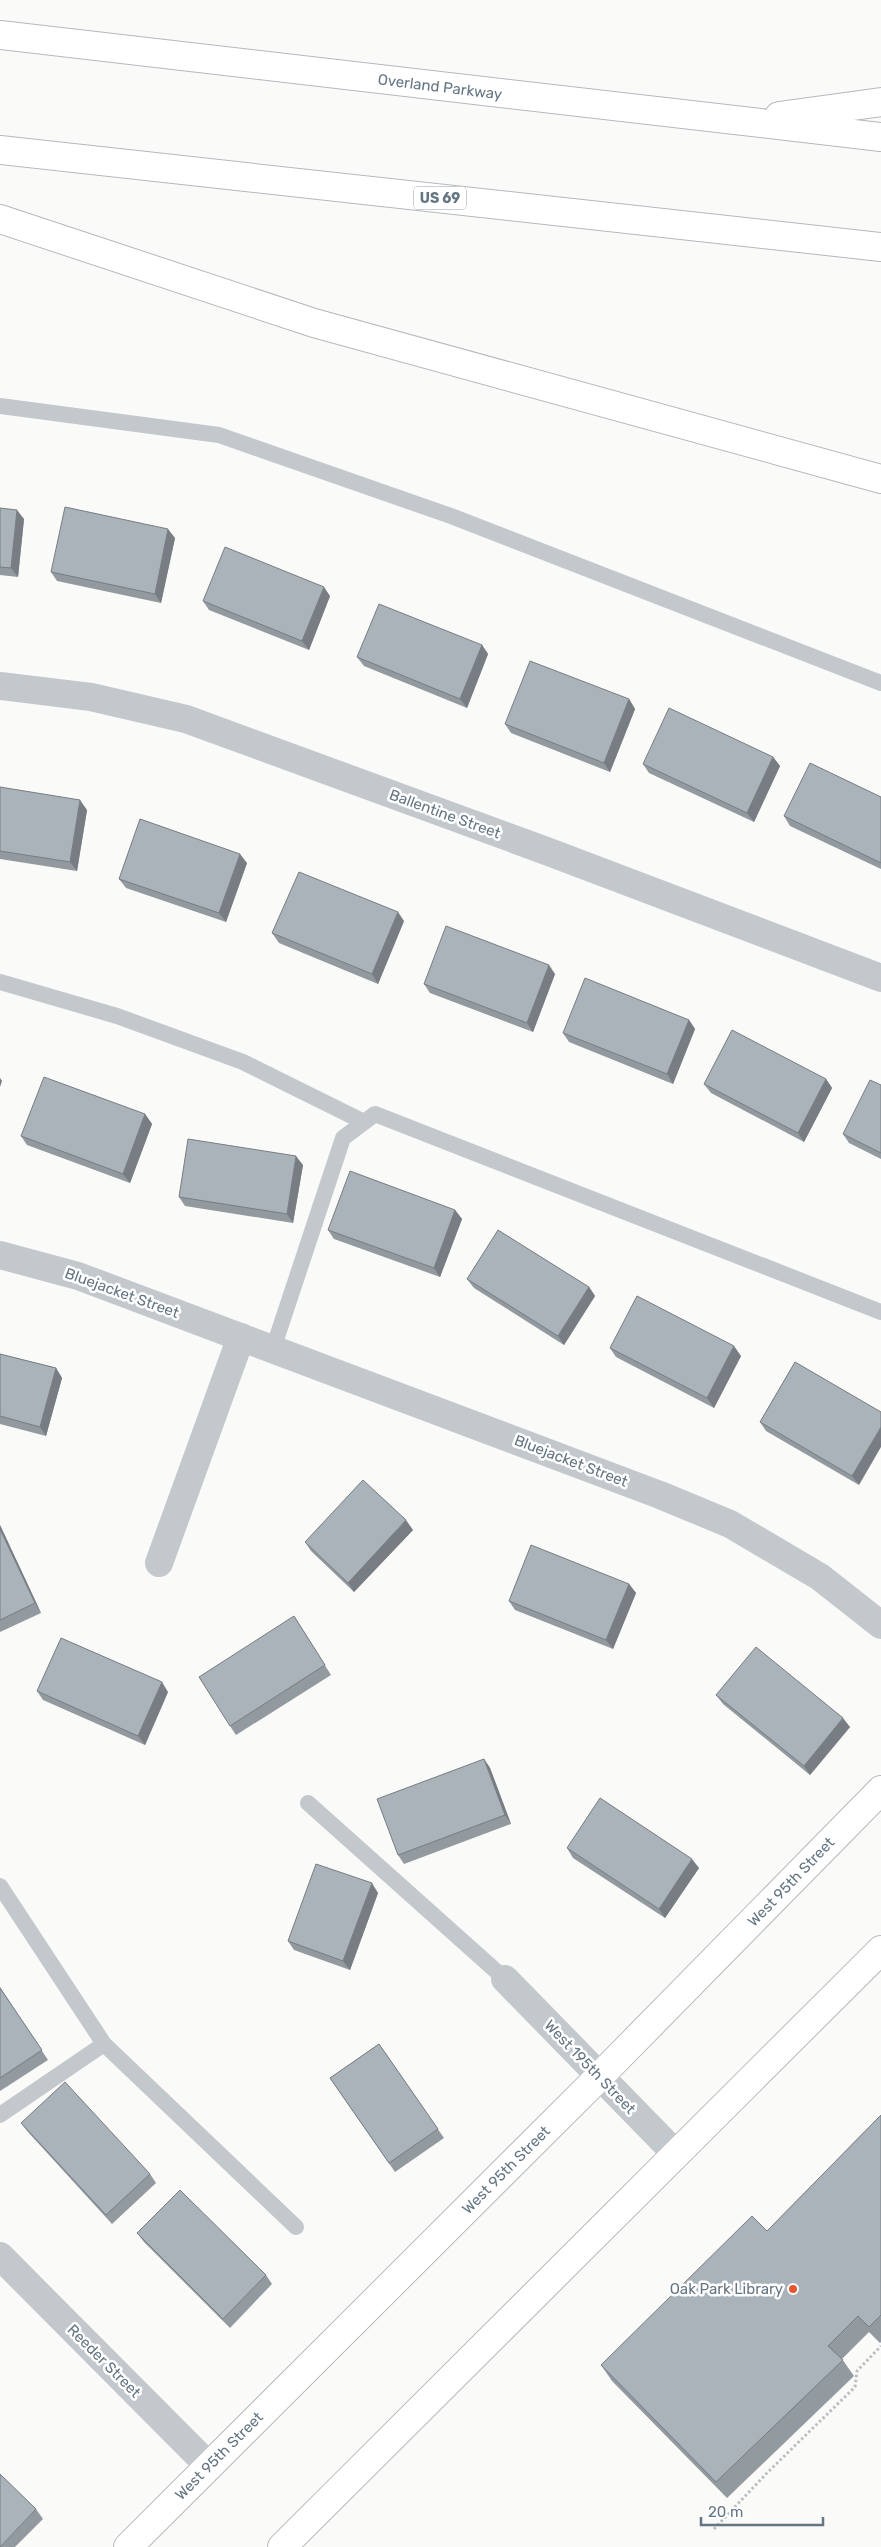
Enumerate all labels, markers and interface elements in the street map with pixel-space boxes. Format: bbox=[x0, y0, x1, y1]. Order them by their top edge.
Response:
street label: Overland Parkway bbox=[377, 70, 503, 104]
road number: US 69 bbox=[414, 187, 466, 210]
street label: Ballentine Street bbox=[387, 786, 503, 843]
street label: Bluejacket Street bbox=[62, 1264, 182, 1322]
street label: Bluejacket Street bbox=[512, 1431, 630, 1491]
street label: West 95th Street bbox=[744, 1834, 838, 1930]
street label: West 195th Street bbox=[541, 2016, 639, 2118]
street label: West 95th Street bbox=[458, 2122, 554, 2218]
place label: Oak Park Library bbox=[670, 2280, 783, 2298]
marker: Oak Park Library bbox=[787, 2283, 799, 2295]
street label: Reeder Street bbox=[64, 2321, 144, 2401]
street label: West 95th Street bbox=[171, 2408, 267, 2504]
scale bar bbox=[701, 2494, 824, 2526]
text: 20 m bbox=[708, 2503, 743, 2521]

